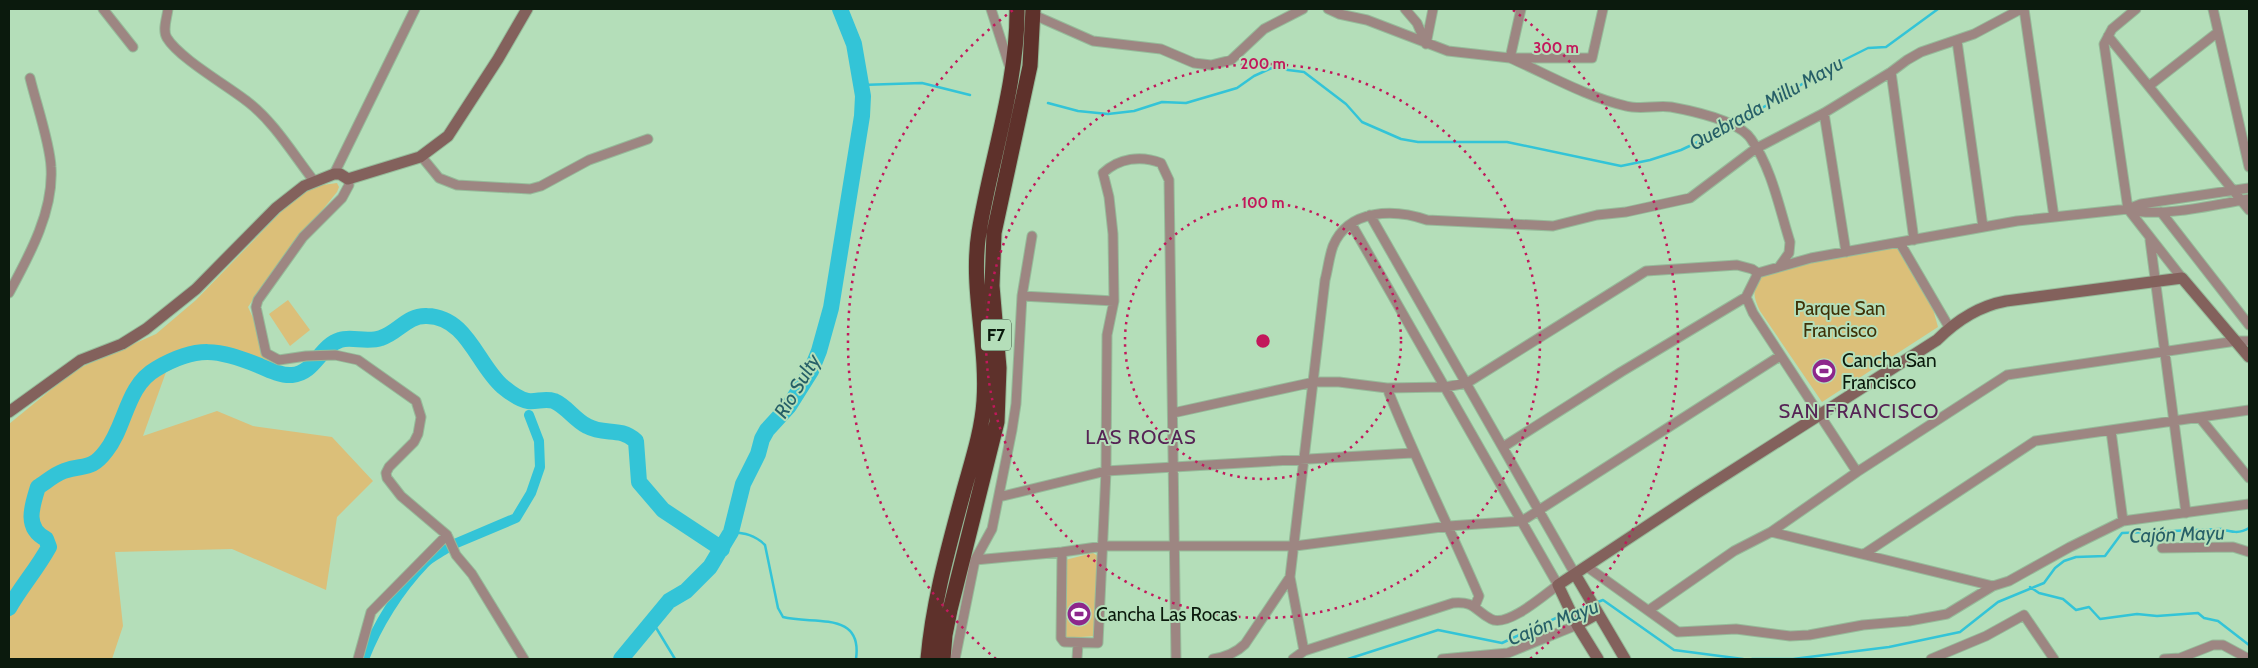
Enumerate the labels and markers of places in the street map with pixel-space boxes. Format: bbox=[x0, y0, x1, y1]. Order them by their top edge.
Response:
centre of rings bbox=[1254, 332, 1272, 350]
place label: Cancha San Francisco bbox=[1842, 349, 1937, 394]
sports icon: Cancha San Francisco bbox=[1811, 358, 1837, 384]
sports icon: Cancha Las Rocas bbox=[1066, 601, 1092, 627]
place label: Cancha Las Rocas bbox=[1096, 603, 1238, 626]

